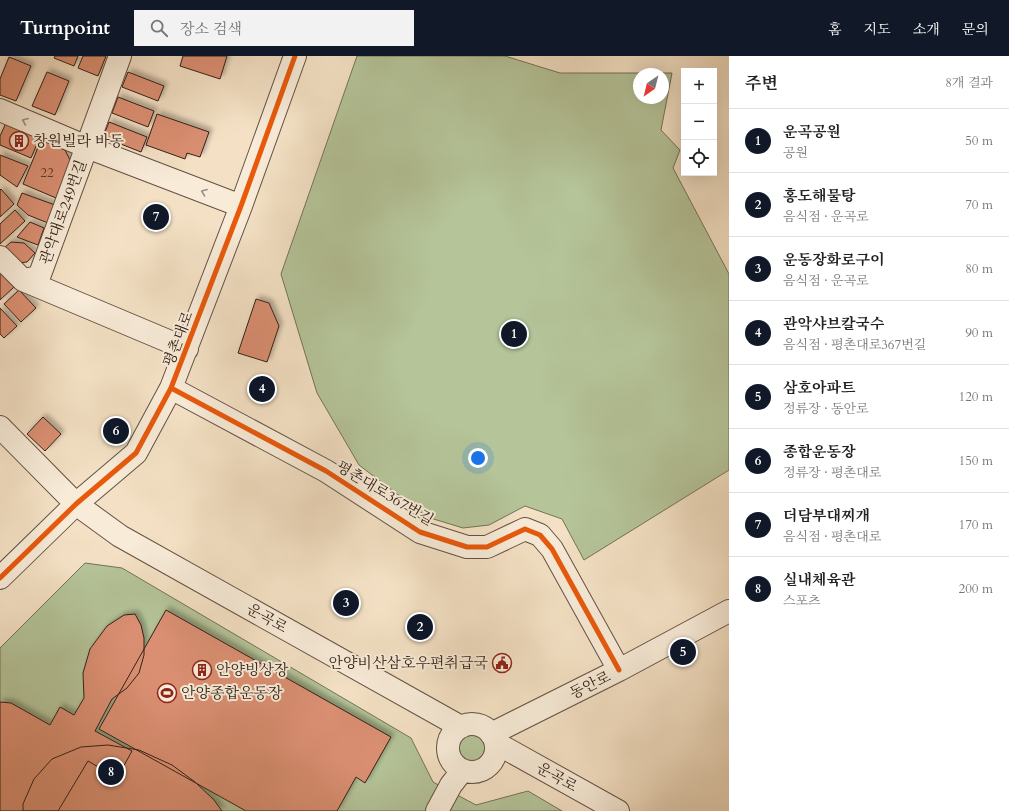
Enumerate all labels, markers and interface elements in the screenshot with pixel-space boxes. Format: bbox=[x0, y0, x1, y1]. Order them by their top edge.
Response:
search box bbox=[134, 10, 414, 46]
text: Turnpoint bbox=[20, 15, 110, 41]
icon: search bbox=[148, 17, 170, 39]
text: 장소 검색 bbox=[180, 19, 242, 39]
text: 홈 bbox=[828, 20, 842, 39]
text: 지도 bbox=[864, 20, 891, 39]
text: 소개 bbox=[913, 20, 940, 39]
text: 문의 bbox=[962, 20, 989, 39]
north arrow bbox=[633, 68, 669, 104]
map controls bbox=[681, 68, 717, 176]
button: + bbox=[681, 68, 717, 104]
text: 주변 bbox=[745, 72, 778, 95]
text: 8개 결과 bbox=[945, 74, 993, 92]
button: − bbox=[681, 104, 717, 140]
one-way arrow bbox=[22, 118, 29, 126]
text: 운곡공원 bbox=[783, 122, 841, 142]
building icon: 창원빌라 바동 bbox=[8, 130, 30, 152]
place label: 창원빌라 바동 bbox=[33, 131, 124, 151]
text: 1 bbox=[755, 132, 761, 150]
text: 50 m bbox=[965, 132, 993, 150]
button: locate bbox=[681, 140, 717, 176]
text: 공원 bbox=[783, 144, 808, 162]
street label: 관악대로249번길 bbox=[35, 157, 91, 267]
house number: 22 bbox=[40, 164, 54, 182]
text: 홍도해물탕 bbox=[783, 186, 855, 206]
one-way arrow bbox=[201, 188, 208, 196]
text: 2 bbox=[755, 196, 761, 214]
text: 70 m bbox=[965, 196, 993, 214]
pin: 7 bbox=[143, 202, 169, 232]
text: 음식점 · 운곡로 bbox=[783, 208, 869, 226]
text: 운동장화로구이 bbox=[783, 250, 884, 270]
text: 3 bbox=[755, 260, 761, 278]
text: 80 m bbox=[965, 260, 993, 278]
text: 음식점 · 운곡로 bbox=[783, 272, 869, 290]
street label: 평촌대로 bbox=[158, 308, 198, 370]
text: 관악샤브칼국수 bbox=[783, 314, 884, 334]
pin: 1 bbox=[501, 319, 527, 349]
text: 4 bbox=[755, 324, 761, 342]
text: 90 m bbox=[965, 324, 993, 342]
text: 음식점 · 평촌대로367번길 bbox=[783, 336, 926, 354]
pin: 4 bbox=[249, 374, 275, 404]
text: 삼호아파트 bbox=[783, 378, 855, 398]
text: 5 bbox=[755, 388, 761, 406]
text: 120 m bbox=[959, 388, 993, 406]
text: 정류장 · 동안로 bbox=[783, 400, 869, 418]
pin: 6 bbox=[103, 416, 129, 446]
text: 종합운동장 bbox=[783, 442, 855, 462]
your location bbox=[468, 448, 488, 468]
text: 6 bbox=[755, 452, 761, 470]
text: 150 m bbox=[959, 452, 993, 470]
street label: 평촌대로367번길 bbox=[333, 456, 437, 530]
text: 정류장 · 평촌대로 bbox=[783, 464, 881, 482]
text: 더담부대찌개 bbox=[783, 506, 870, 526]
text: 7 bbox=[755, 516, 761, 534]
text: 170 m bbox=[959, 516, 993, 534]
text: 음식점 · 평촌대로 bbox=[783, 528, 881, 546]
text: 실내체육관 bbox=[783, 570, 855, 590]
text: 8 bbox=[755, 580, 761, 598]
text: 200 m bbox=[959, 580, 993, 598]
pin: 3 bbox=[333, 588, 359, 618]
text: 스포츠 bbox=[783, 592, 821, 610]
street label: 운곡로 bbox=[243, 599, 291, 638]
pin: 2 bbox=[407, 612, 433, 642]
pin: 5 bbox=[670, 637, 696, 667]
public building icon: 안양비산삼호우편취급국 bbox=[491, 652, 513, 674]
place label: 안양비산삼호우편취급국 bbox=[329, 653, 488, 673]
building icon: 안양빙상장 bbox=[191, 659, 213, 681]
place label: 안양빙상장 bbox=[216, 660, 289, 680]
street label: 동안로 bbox=[566, 666, 614, 704]
sports icon: 안양종합운동장 bbox=[156, 682, 178, 704]
place label: 안양종합운동장 bbox=[181, 683, 283, 703]
pin: 8 bbox=[98, 757, 124, 787]
street label: 운곡로 bbox=[533, 758, 581, 797]

